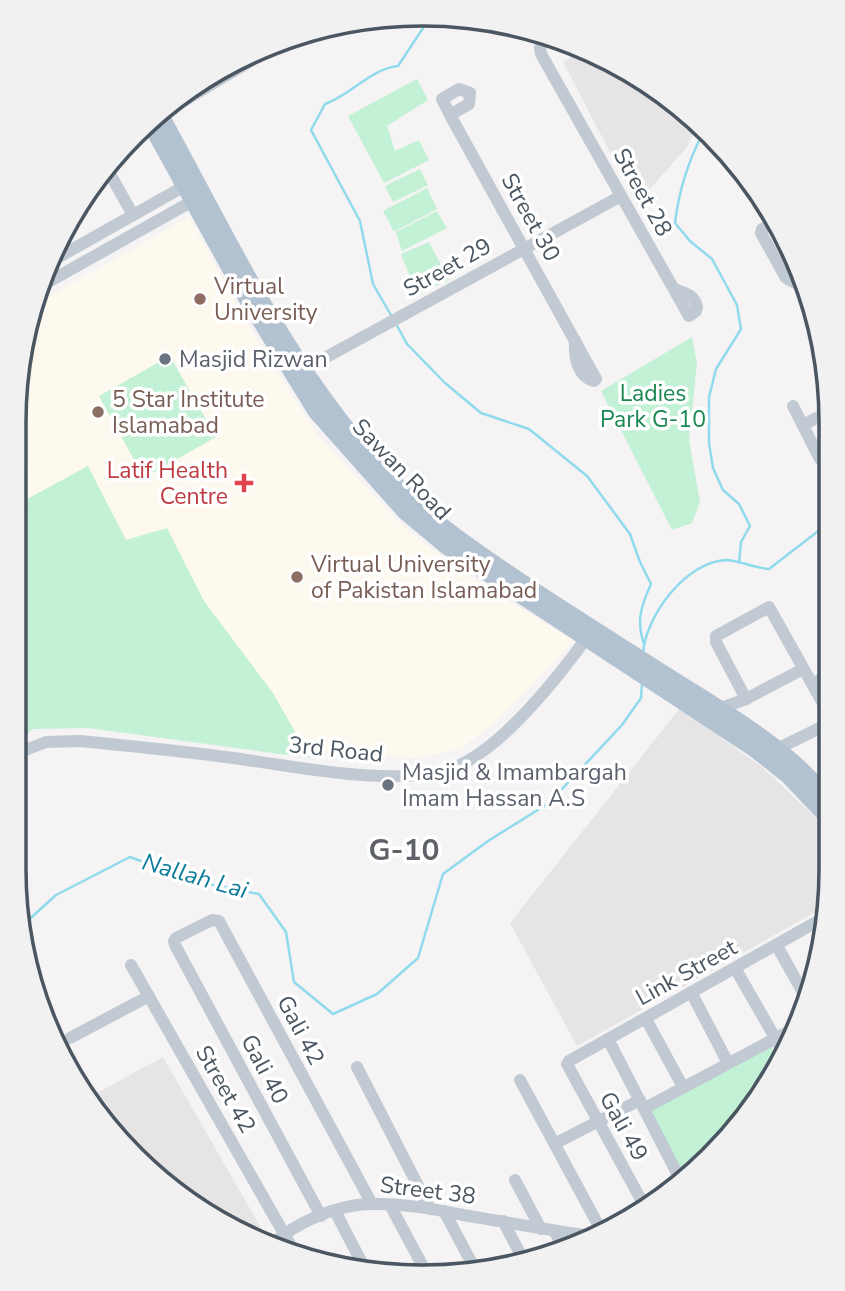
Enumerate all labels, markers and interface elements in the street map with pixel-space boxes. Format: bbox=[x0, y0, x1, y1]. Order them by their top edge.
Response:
street label: Street 28 bbox=[606, 143, 679, 242]
street label: Street 30 bbox=[494, 168, 567, 267]
street label: Street 29 bbox=[398, 231, 497, 304]
place label: Virtual University bbox=[213, 271, 318, 328]
marker: Virtual University bbox=[192, 291, 208, 307]
place label: Masjid Rizwan bbox=[179, 344, 328, 375]
marker: Masjid Rizwan bbox=[157, 351, 173, 367]
park label: Ladies Park G-10 bbox=[600, 378, 706, 435]
place label: 5 Star Institute Islamabad bbox=[112, 384, 265, 441]
marker: 5 Star Institute Islamabad bbox=[90, 404, 106, 420]
street label: Sawan Road bbox=[345, 412, 458, 527]
place label: Latif Health Centre bbox=[107, 455, 228, 512]
marker: Latif Health Centre bbox=[234, 473, 254, 493]
place label: Virtual University of Pakistan Islamabad bbox=[310, 549, 537, 606]
marker: Virtual University of Pakistan Islamabad bbox=[289, 569, 305, 585]
street label: 3rd Road bbox=[287, 729, 385, 770]
place label: Masjid & Imambargah Imam Hassan A.S bbox=[402, 757, 627, 814]
marker: Masjid & Imambargah Imam Hassan A.S bbox=[380, 777, 396, 793]
district label: G-10 bbox=[368, 830, 440, 871]
water label: Nallah Lai bbox=[138, 846, 252, 906]
street label: Link Street bbox=[630, 932, 743, 1013]
street label: Gali 42 bbox=[269, 990, 332, 1070]
street label: Gali 40 bbox=[233, 1029, 296, 1109]
street label: Street 42 bbox=[188, 1040, 263, 1139]
street label: Gali 49 bbox=[592, 1086, 655, 1166]
street label: Street 38 bbox=[378, 1169, 478, 1212]

